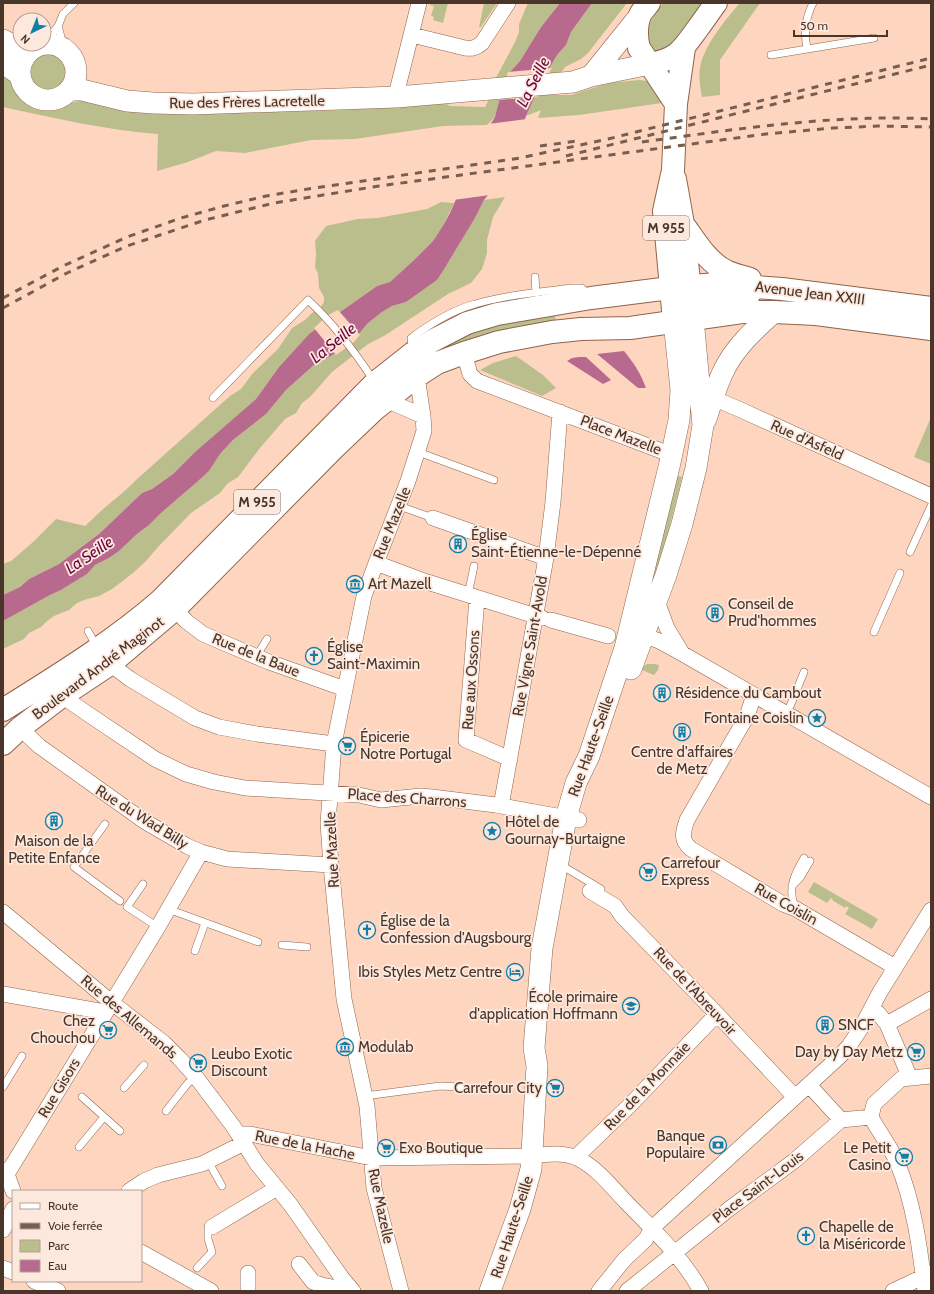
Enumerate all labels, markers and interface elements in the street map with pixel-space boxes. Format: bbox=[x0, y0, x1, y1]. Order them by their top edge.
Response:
north arrow bbox=[12, 12, 52, 52]
scale bar bbox=[794, 12, 887, 38]
text: 50 m bbox=[800, 18, 828, 33]
text: N bbox=[18, 32, 33, 47]
water label: La Seille bbox=[512, 54, 554, 110]
street label: Rue des Frères Lacretelle bbox=[169, 92, 325, 112]
road number: M 955 bbox=[643, 216, 689, 240]
street label: Avenue Jean XXIII bbox=[754, 277, 866, 309]
water label: La Seille bbox=[306, 319, 360, 367]
street label: Place Mazelle bbox=[578, 411, 664, 459]
street label: Rue d'Asfeld bbox=[768, 416, 846, 464]
street label: Rue Mazelle bbox=[369, 484, 415, 562]
road number: M 955 bbox=[234, 490, 280, 514]
place label: Église Saint-Étienne-le-Dépenné bbox=[471, 525, 641, 561]
water label: La Seille bbox=[62, 532, 116, 578]
building icon: Église Saint-Étienne-le-Dépenné bbox=[448, 534, 468, 554]
museum icon: Art Mazell bbox=[345, 574, 365, 594]
street label: Rue Vigne Saint-Avold bbox=[509, 574, 551, 718]
place label: Art Mazell bbox=[368, 575, 432, 593]
place label: Conseil de Prud'hommes bbox=[728, 595, 817, 630]
building icon: Conseil de Prud'hommes bbox=[705, 603, 725, 623]
street label: Boulevard André Maginot bbox=[29, 613, 167, 723]
street label: Rue de la Baue bbox=[210, 629, 303, 681]
street label: Rue aux Ossons bbox=[459, 629, 483, 731]
place label: Église Saint-Maximin bbox=[327, 637, 420, 673]
church icon: Église Saint-Maximin bbox=[304, 646, 324, 666]
building icon: Résidence du Cambout bbox=[652, 683, 672, 703]
place label: Résidence du Cambout bbox=[675, 684, 822, 702]
street label: Rue Haute-Seille bbox=[564, 693, 618, 799]
place icon: Fontaine Coislin bbox=[807, 708, 827, 728]
place label: Fontaine Coislin bbox=[704, 709, 804, 727]
building icon: Centre d'affaires de Metz bbox=[672, 722, 692, 742]
place label: Épicerie Notre Portugal bbox=[360, 727, 452, 763]
supermarket icon: Épicerie Notre Portugal bbox=[337, 736, 357, 756]
place label: Centre d'affaires de Metz bbox=[631, 743, 733, 778]
street label: Rue du Wad Billy bbox=[92, 781, 192, 853]
street label: Place des Charrons bbox=[347, 785, 467, 811]
building icon: Maison de la Petite Enfance bbox=[44, 811, 64, 831]
street label: Rue Mazelle bbox=[321, 811, 343, 889]
place label: Hôtel de Gournay-Burtaigne bbox=[505, 813, 626, 848]
place icon: Hôtel de Gournay-Burtaigne bbox=[482, 821, 502, 841]
place label: Maison de la Petite Enfance bbox=[8, 832, 100, 867]
place label: Carrefour Express bbox=[661, 854, 720, 889]
supermarket icon: Carrefour Express bbox=[638, 862, 658, 882]
street label: Rue Coislin bbox=[751, 879, 821, 929]
place label: Église de la Confession d'Augsbourg bbox=[380, 911, 532, 947]
church icon: Église de la Confession d'Augsbourg bbox=[357, 920, 377, 940]
street label: Rue de l'Abreuvoir bbox=[650, 943, 740, 1039]
hotel icon: Ibis Styles Metz Centre bbox=[505, 962, 525, 982]
place label: Ibis Styles Metz Centre bbox=[358, 963, 502, 981]
street label: Rue des Allemands bbox=[77, 971, 181, 1063]
place label: École primaire d'application Hoffmann bbox=[469, 987, 618, 1023]
school or university icon: École primaire d'application Hoffmann bbox=[621, 996, 641, 1016]
place label: Chez Chouchou bbox=[30, 1012, 95, 1047]
building icon: SNCF bbox=[815, 1015, 835, 1035]
place label: SNCF bbox=[838, 1016, 875, 1034]
supermarket icon: Chez Chouchou bbox=[98, 1020, 118, 1040]
museum icon: Modulab bbox=[335, 1037, 355, 1057]
place label: Modulab bbox=[358, 1038, 414, 1056]
street label: Rue de la Monnaie bbox=[600, 1038, 694, 1134]
supermarket icon: Day by Day Metz bbox=[906, 1042, 926, 1062]
place label: Day by Day Metz bbox=[795, 1043, 903, 1061]
place label: Leubo Exotic Discount bbox=[211, 1045, 292, 1080]
supermarket icon: Leubo Exotic Discount bbox=[188, 1053, 208, 1073]
street label: Rue Gisors bbox=[34, 1055, 84, 1121]
supermarket icon: Carrefour City bbox=[545, 1078, 565, 1098]
place label: Carrefour City bbox=[454, 1079, 542, 1097]
street label: Rue de la Hache bbox=[253, 1126, 357, 1164]
place label: Banque Populaire bbox=[646, 1127, 705, 1162]
bank icon: Banque Populaire bbox=[708, 1135, 728, 1155]
supermarket icon: Exo Boutique bbox=[376, 1138, 396, 1158]
place label: Exo Boutique bbox=[399, 1139, 483, 1157]
place label: Le Petit Casino bbox=[843, 1139, 891, 1174]
street label: Place Saint-Louis bbox=[709, 1147, 807, 1227]
supermarket icon: Le Petit Casino bbox=[894, 1147, 914, 1167]
street label: Rue Mazelle bbox=[364, 1167, 398, 1246]
street label: Rue Haute-Seille bbox=[487, 1173, 537, 1280]
legend bbox=[12, 1190, 142, 1282]
text: Route bbox=[48, 1198, 78, 1213]
text: Voie ferrée bbox=[48, 1218, 102, 1233]
place label: Chapelle de la Miséricorde bbox=[819, 1218, 906, 1253]
church icon: Chapelle de la Miséricorde bbox=[796, 1226, 816, 1246]
text: Parc bbox=[48, 1238, 70, 1253]
text: Eau bbox=[48, 1258, 67, 1273]

